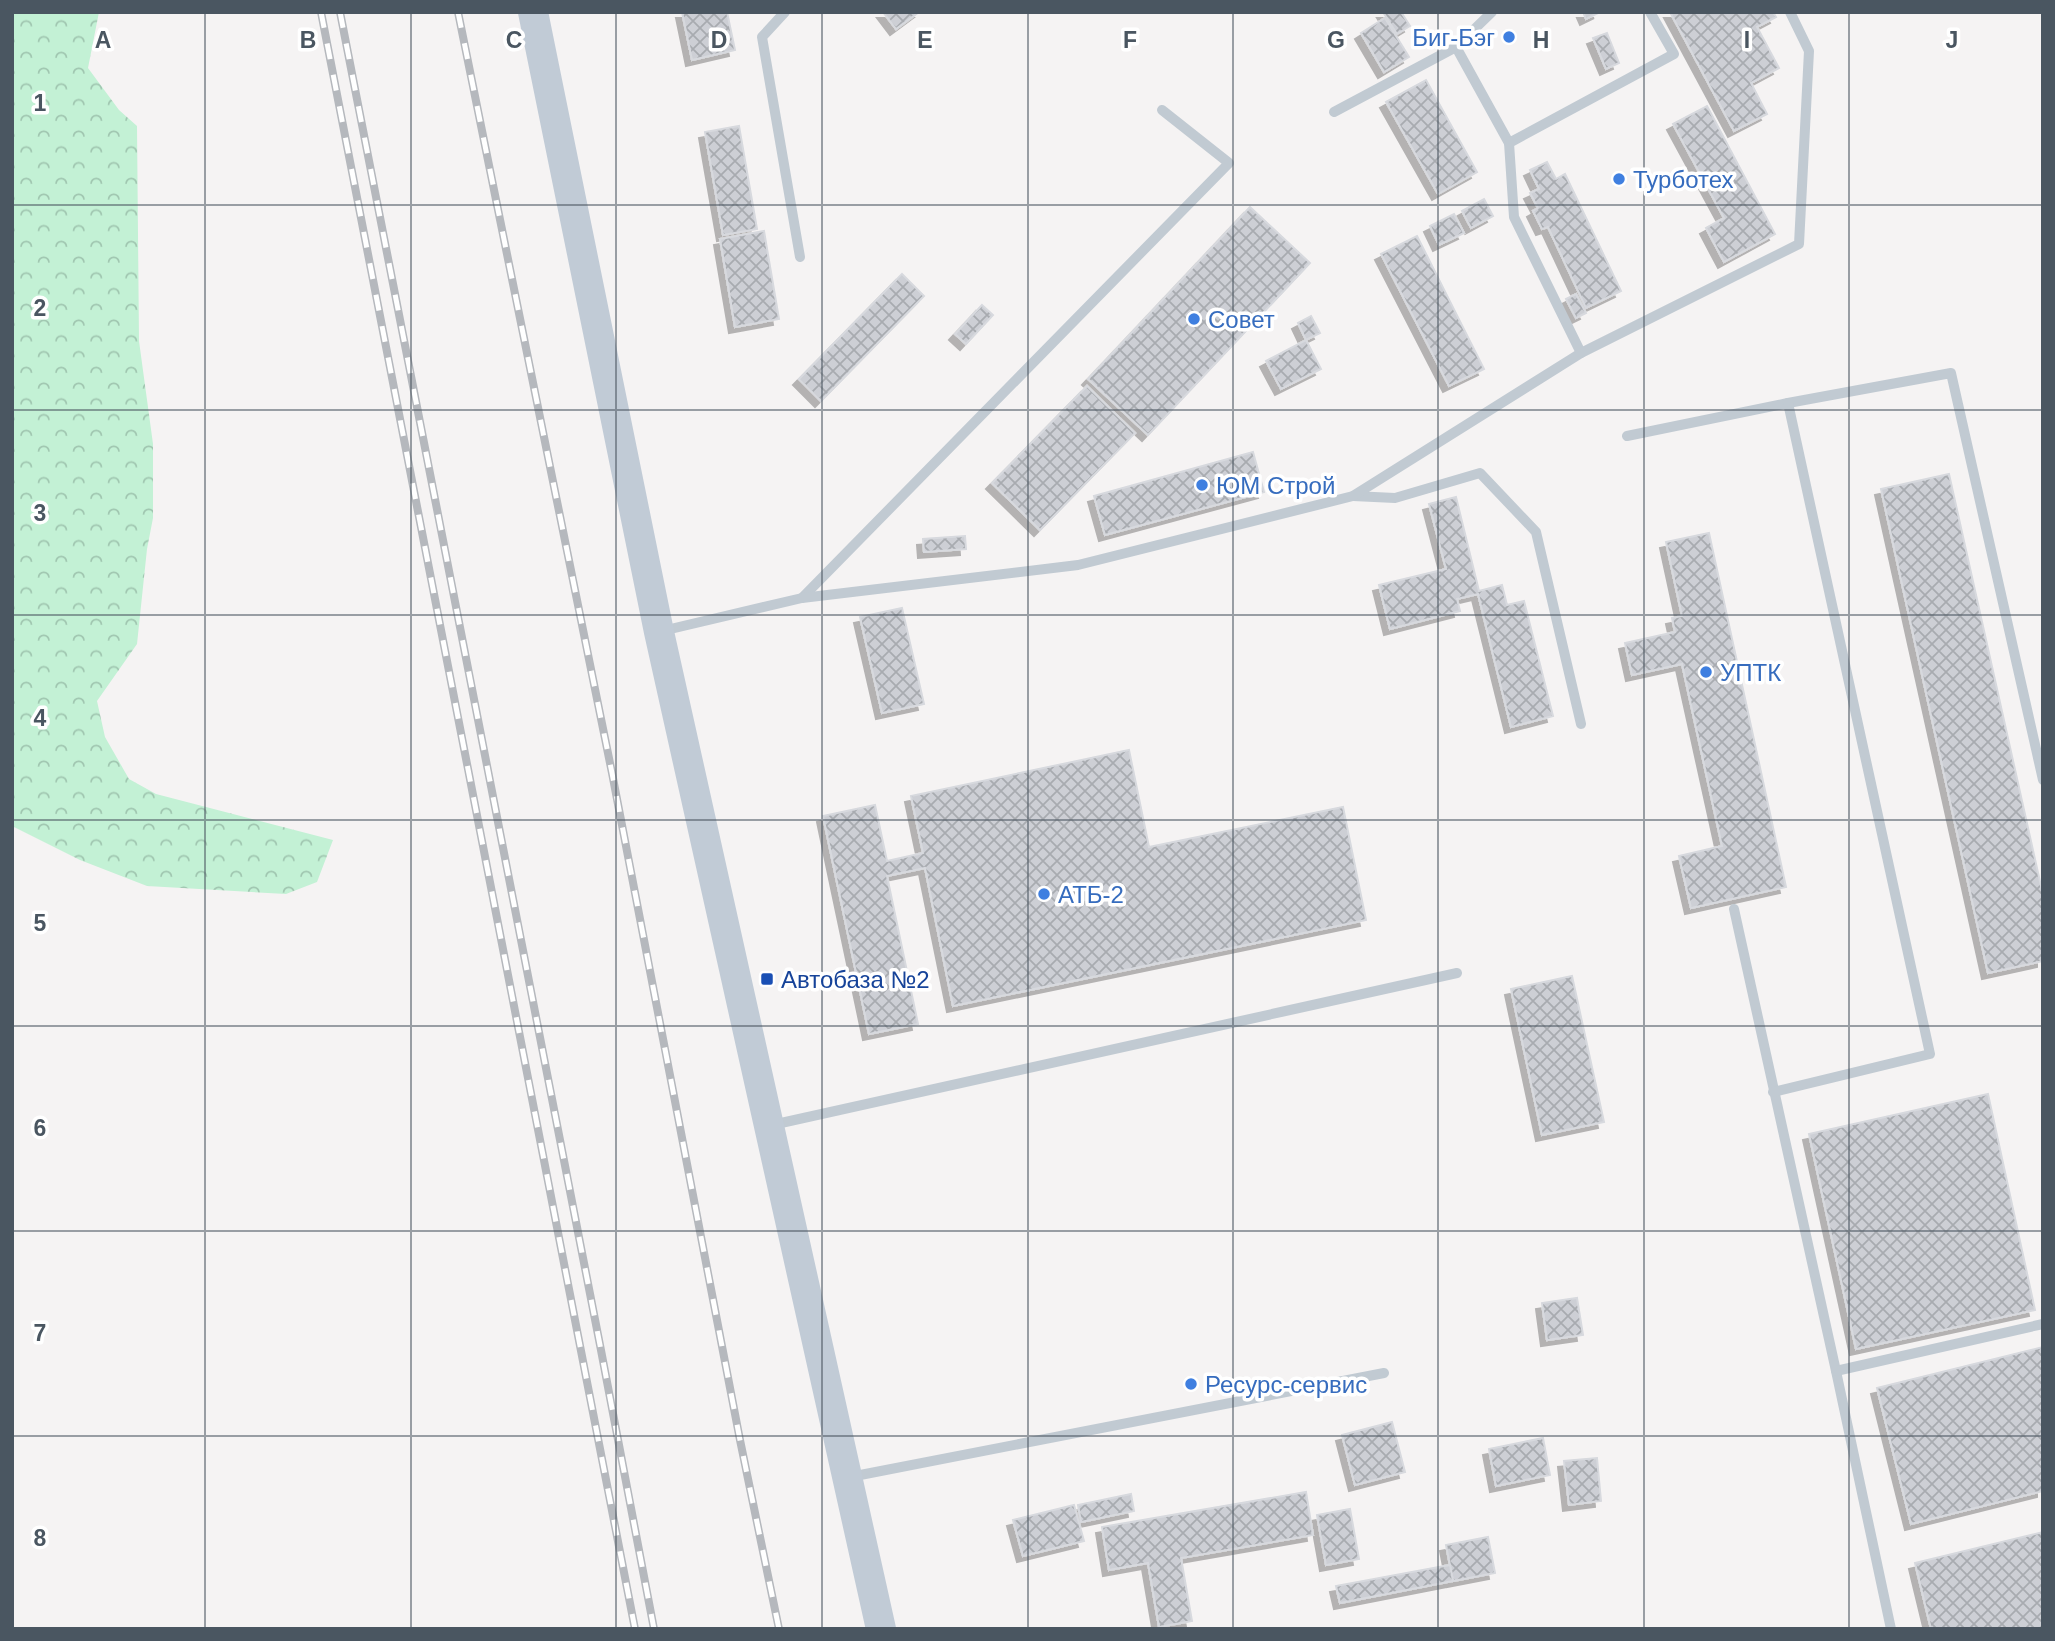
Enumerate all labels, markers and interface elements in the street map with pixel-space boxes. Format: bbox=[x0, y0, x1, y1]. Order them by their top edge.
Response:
place label: Биг-Бэг bbox=[1412, 24, 1495, 51]
text: A bbox=[95, 27, 111, 53]
text: B bbox=[300, 27, 316, 53]
text: C bbox=[506, 27, 522, 53]
text: D bbox=[711, 27, 727, 53]
text: E bbox=[917, 27, 933, 53]
text: F bbox=[1123, 27, 1137, 53]
text: G bbox=[1327, 27, 1345, 53]
text: H bbox=[1533, 27, 1549, 53]
text: I bbox=[1744, 27, 1750, 53]
text: J bbox=[1946, 27, 1958, 53]
marker: Биг-Бэг bbox=[1501, 29, 1517, 45]
text: 1 bbox=[34, 90, 47, 116]
place label: Турботех bbox=[1633, 166, 1734, 193]
marker: Турботех bbox=[1611, 171, 1627, 187]
text: 2 bbox=[34, 295, 46, 321]
place label: Совет bbox=[1208, 306, 1275, 333]
marker: Совет bbox=[1186, 311, 1202, 327]
place label: ЮМ Строй bbox=[1216, 472, 1335, 499]
marker: ЮМ Строй bbox=[1194, 477, 1210, 493]
text: 3 bbox=[34, 500, 46, 526]
place label: УПТК bbox=[1720, 659, 1781, 686]
marker: УПТК bbox=[1698, 664, 1714, 680]
text: 4 bbox=[34, 705, 47, 731]
place label: АТБ-2 bbox=[1058, 881, 1124, 908]
marker: АТБ-2 bbox=[1036, 886, 1052, 902]
text: 5 bbox=[34, 910, 47, 936]
place label: Автобаза №2 bbox=[781, 966, 930, 993]
marker: Автобаза №2 bbox=[759, 971, 775, 987]
text: 6 bbox=[34, 1115, 46, 1141]
text: 7 bbox=[34, 1320, 46, 1346]
place label: Ресурс-сервис bbox=[1205, 1371, 1367, 1398]
marker: Ресурс-сервис bbox=[1183, 1376, 1199, 1392]
text: 8 bbox=[34, 1525, 47, 1551]

